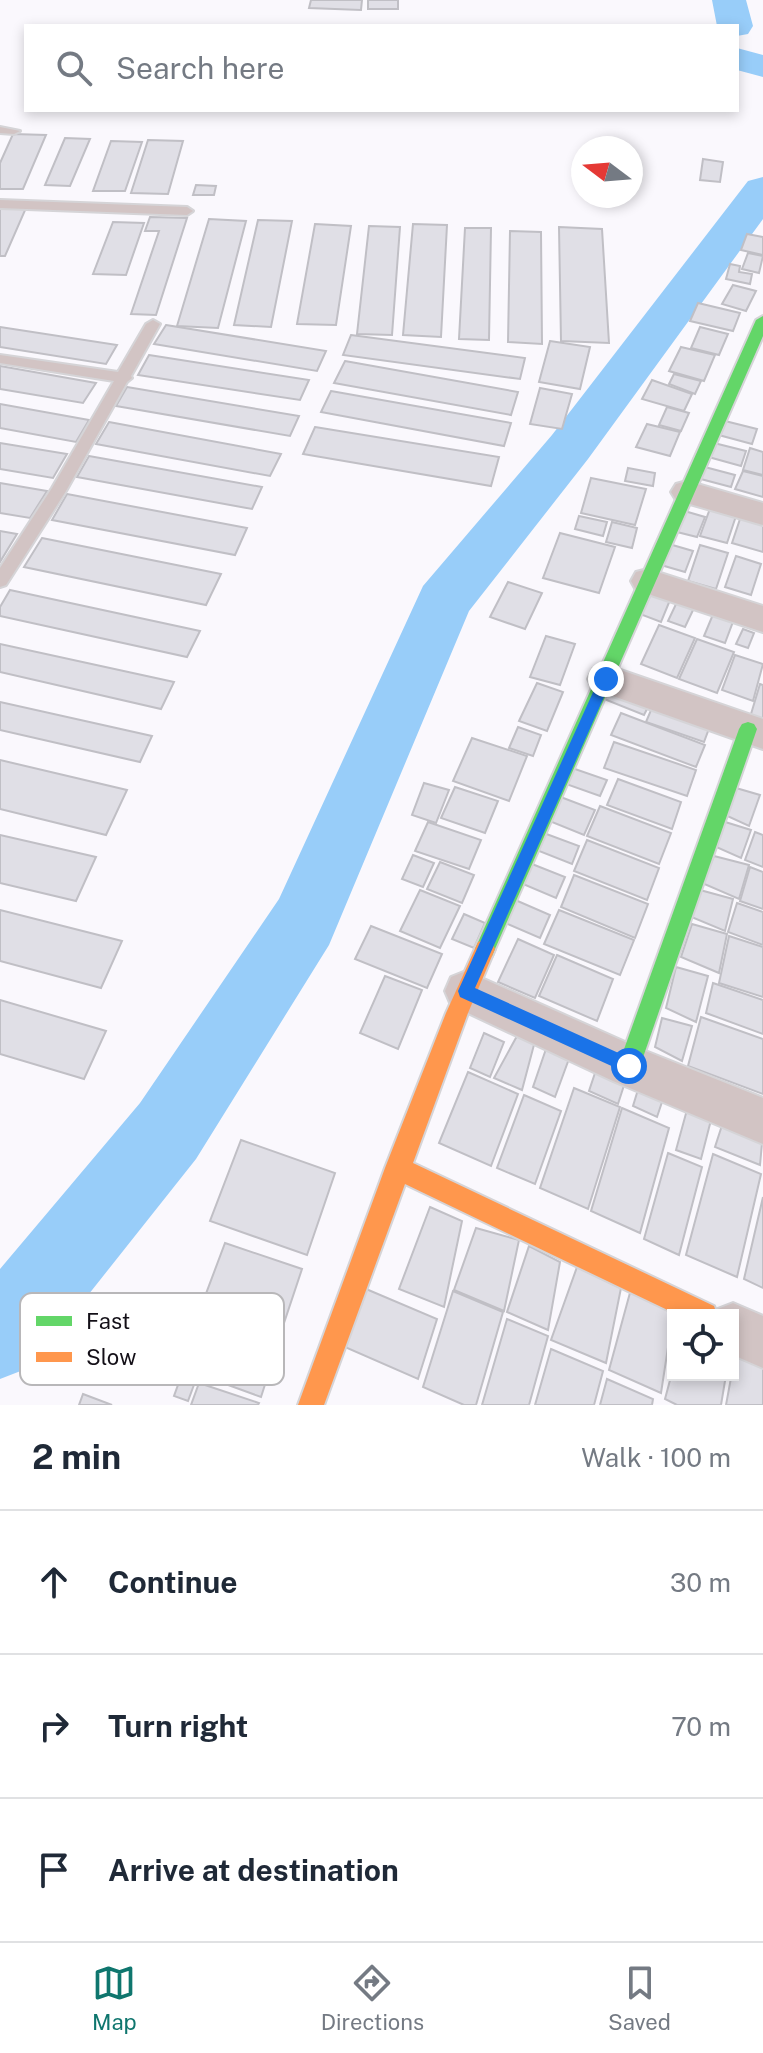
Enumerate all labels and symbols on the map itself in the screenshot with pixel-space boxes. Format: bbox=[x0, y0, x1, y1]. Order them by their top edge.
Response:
north arrow bbox=[571, 136, 643, 208]
route end bbox=[588, 661, 624, 697]
route start bbox=[611, 1048, 647, 1084]
legend bbox=[20, 1293, 284, 1385]
text: Fast bbox=[86, 1308, 130, 1334]
text: Slow bbox=[86, 1344, 136, 1370]

